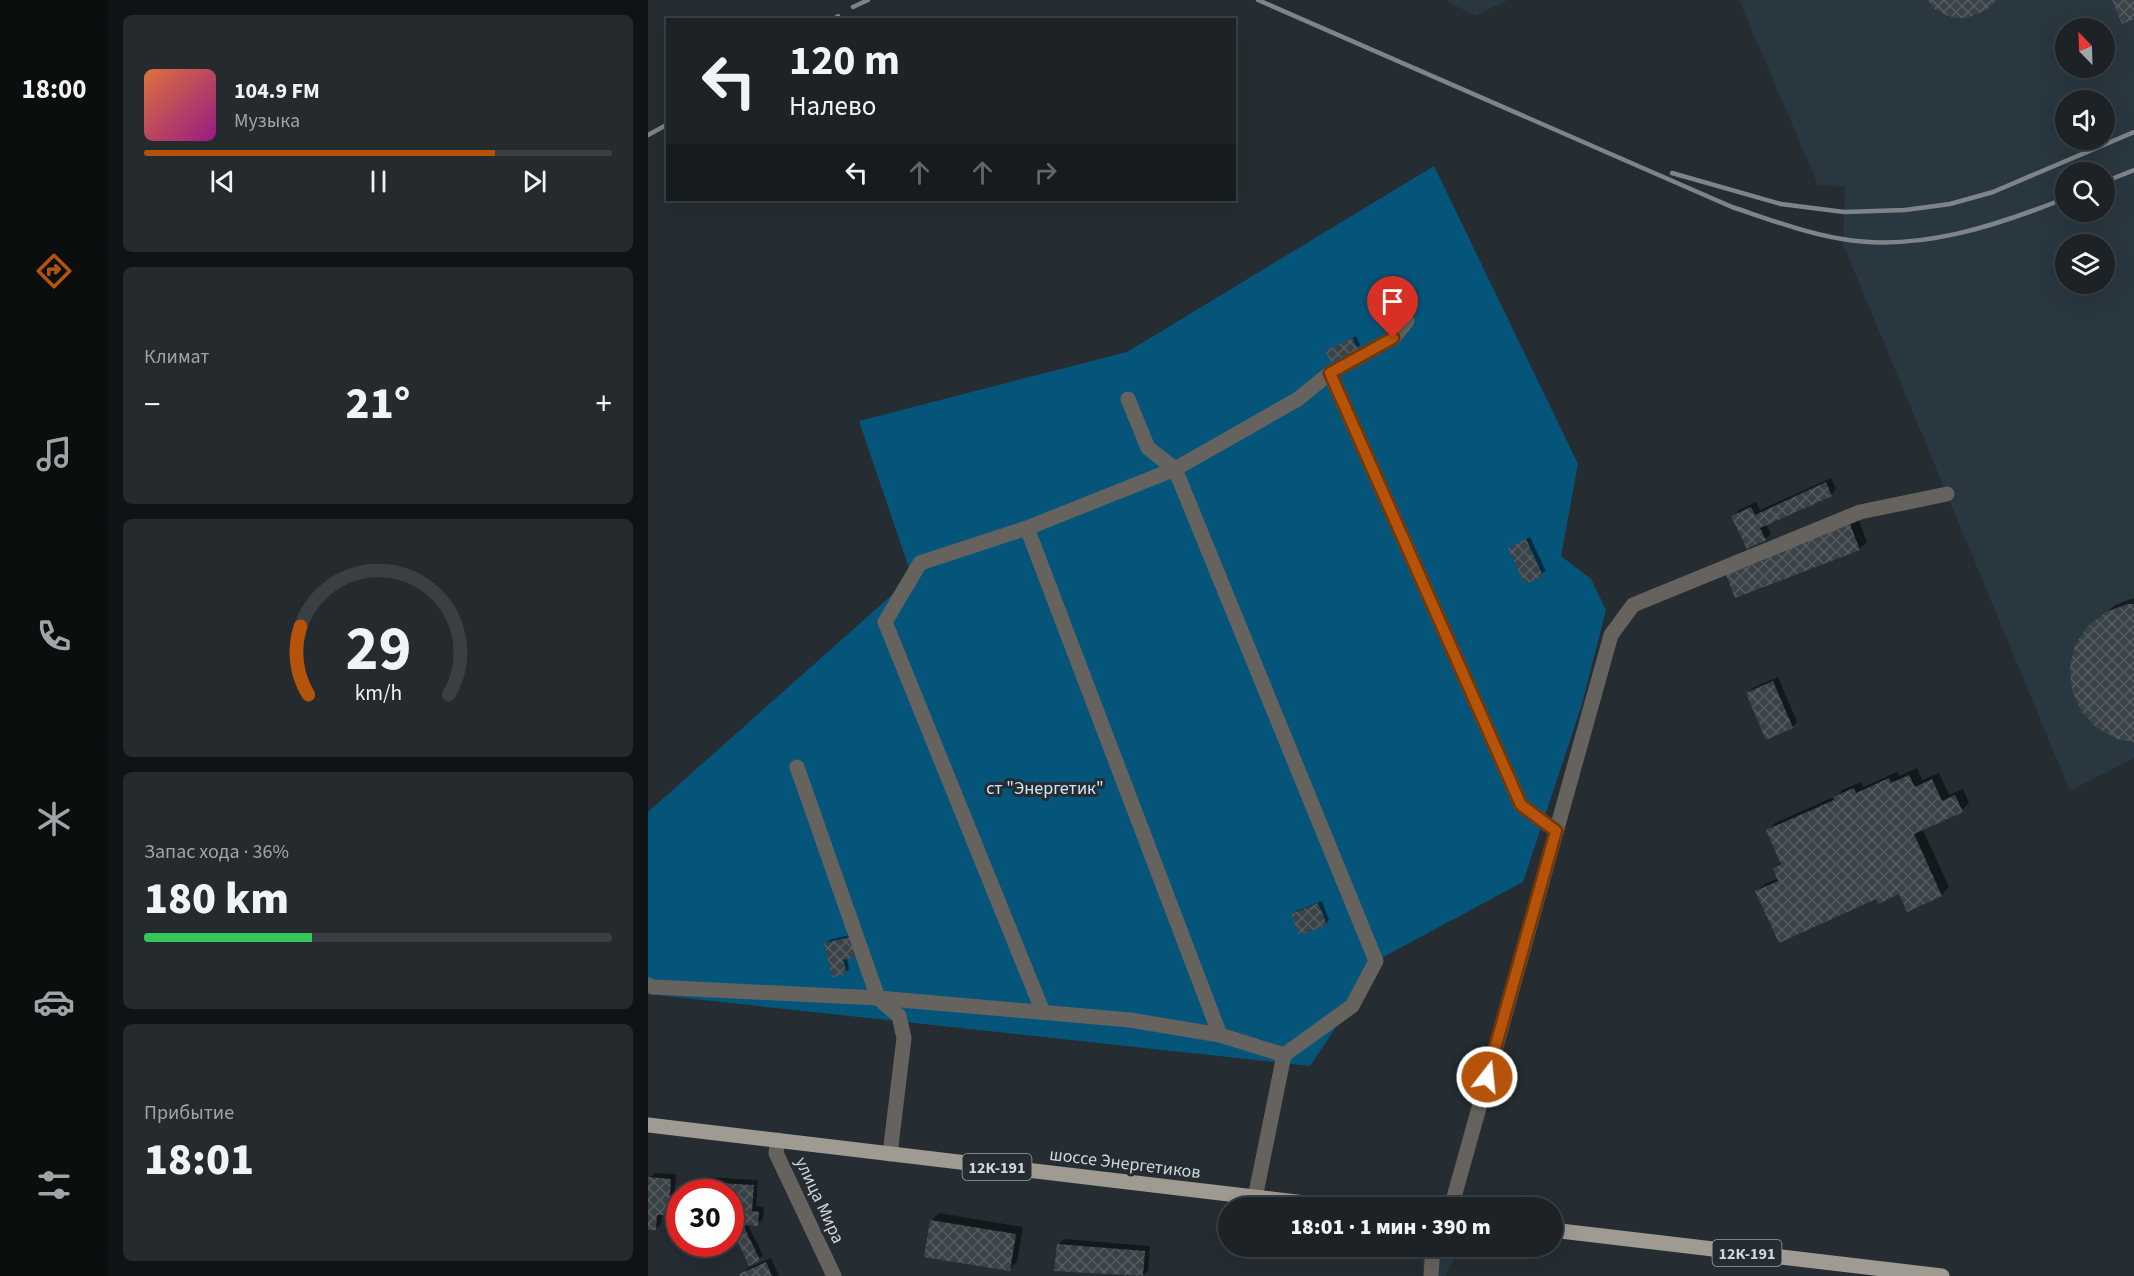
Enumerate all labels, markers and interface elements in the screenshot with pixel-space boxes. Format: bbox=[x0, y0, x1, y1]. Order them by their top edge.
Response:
north arrow bbox=[2055, 18, 2115, 78]
map controls bbox=[2055, 18, 2115, 294]
text: 120 m bbox=[789, 31, 900, 91]
icon: left bbox=[690, 42, 768, 120]
text: 18:00 bbox=[21, 70, 87, 109]
text: 104.9 FM bbox=[234, 75, 320, 107]
text: Налево bbox=[789, 87, 876, 126]
button: sound bbox=[2055, 90, 2115, 150]
text: Музыка bbox=[234, 107, 300, 135]
icon: left bbox=[840, 156, 873, 189]
icon: ahead bbox=[903, 156, 936, 189]
icon: ahead bbox=[966, 156, 999, 189]
icon: right bbox=[1029, 156, 1062, 189]
button: search bbox=[2055, 162, 2115, 222]
icon: previous bbox=[206, 165, 239, 198]
icon: pause bbox=[362, 165, 395, 198]
icon: next bbox=[518, 165, 551, 198]
button: layers bbox=[2055, 234, 2115, 294]
icon: directions bbox=[33, 250, 75, 292]
pin bbox=[1367, 276, 1418, 338]
icon: arrive bbox=[1376, 285, 1409, 318]
text: Климат bbox=[144, 343, 210, 371]
text: 21° bbox=[346, 372, 410, 436]
text: − bbox=[144, 381, 160, 428]
text: + bbox=[596, 381, 612, 428]
icon: music bbox=[33, 433, 75, 475]
text: 29 bbox=[345, 605, 411, 694]
icon: phone bbox=[33, 615, 75, 657]
text: km/h bbox=[354, 678, 402, 709]
park label: ст "Энергетик" bbox=[986, 776, 1104, 801]
icon: climate bbox=[33, 798, 75, 840]
text: Запас хода · 36% bbox=[144, 838, 289, 866]
text: 180 km bbox=[144, 867, 289, 931]
icon: car bbox=[33, 981, 75, 1023]
position arrow bbox=[1455, 1045, 1519, 1109]
text: Прибытие bbox=[144, 1099, 234, 1127]
text: 18:01 bbox=[144, 1128, 254, 1192]
street label: шоссе Энергетиков bbox=[1048, 1142, 1202, 1185]
street label: улица Мира bbox=[789, 1153, 850, 1248]
road number: 12К-191 bbox=[962, 1154, 1032, 1180]
icon: filters bbox=[33, 1164, 75, 1206]
speed limit sign: 30 bbox=[666, 1179, 744, 1257]
text: 18:01 · 1 мин · 390 m bbox=[1290, 1211, 1491, 1243]
road number: 12К-191 bbox=[1712, 1240, 1782, 1266]

